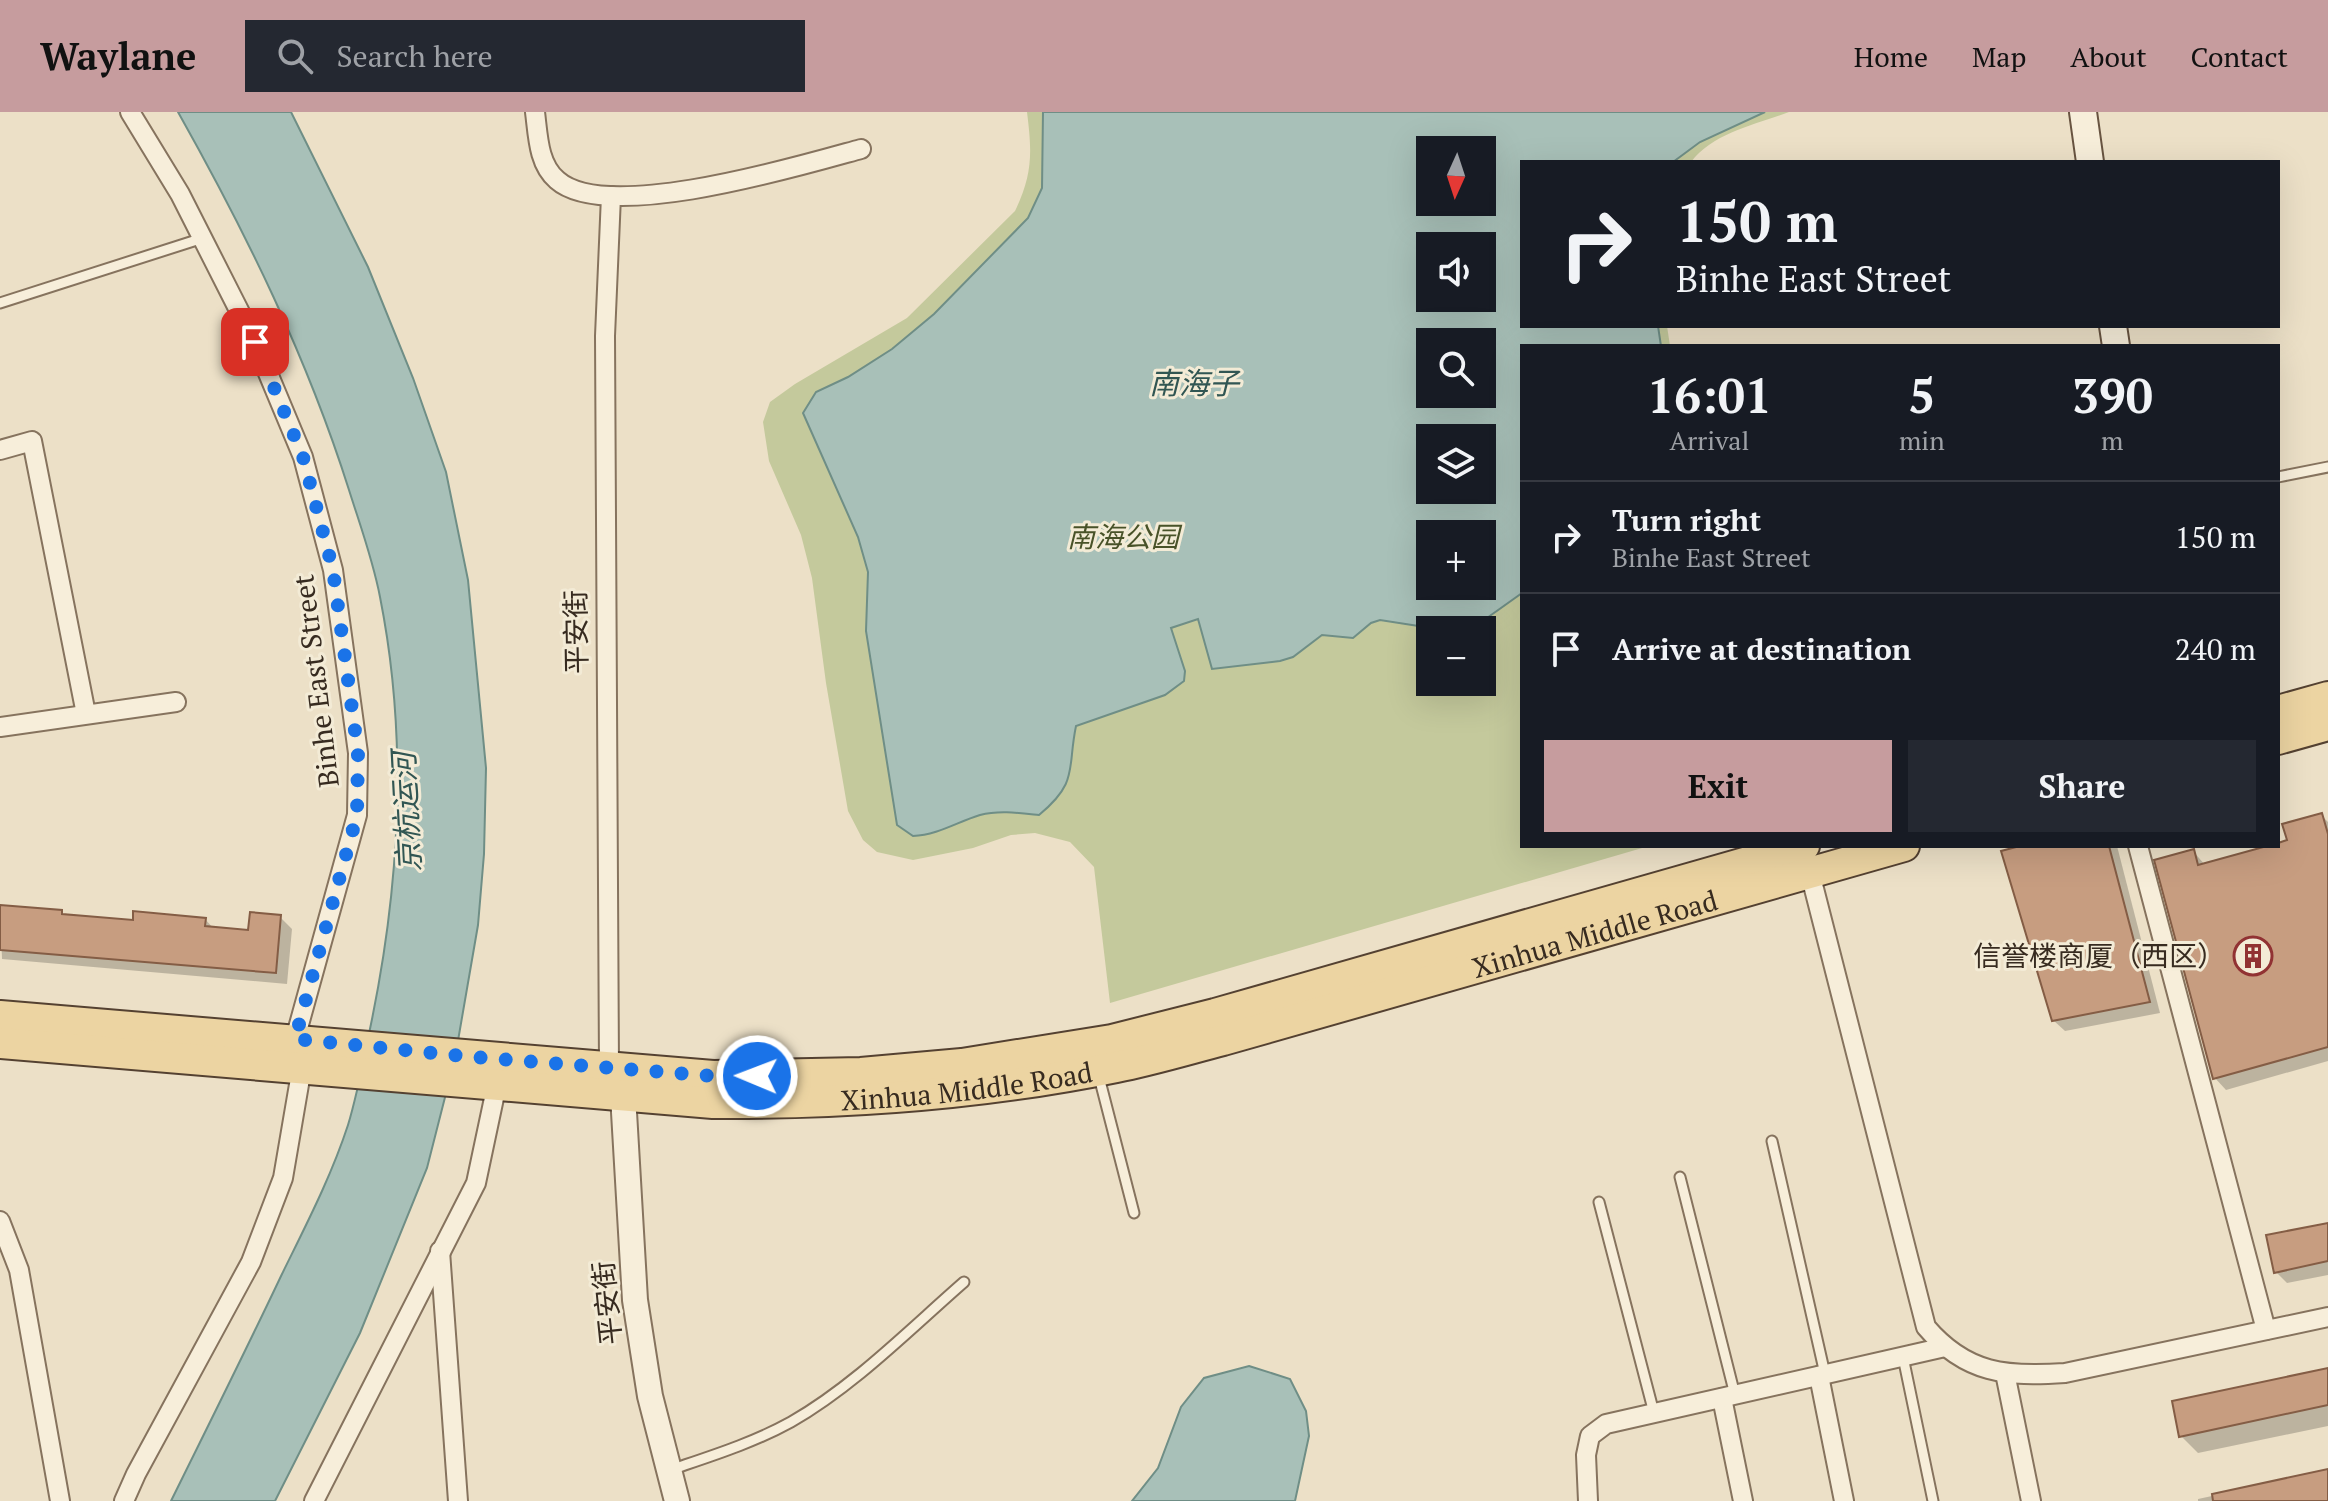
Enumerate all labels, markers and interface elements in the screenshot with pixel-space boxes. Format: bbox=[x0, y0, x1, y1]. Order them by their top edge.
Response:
search box bbox=[245, 20, 805, 92]
text: Waylane bbox=[40, 31, 197, 81]
icon: search bbox=[273, 34, 317, 78]
text: Search here bbox=[337, 36, 493, 76]
text: Home bbox=[1854, 38, 1928, 75]
text: Map bbox=[1972, 38, 2026, 75]
text: About bbox=[2070, 38, 2147, 75]
text: Contact bbox=[2191, 38, 2288, 75]
north arrow bbox=[1416, 136, 1496, 216]
map controls bbox=[1416, 136, 1496, 696]
text: 150 m bbox=[1676, 184, 1838, 258]
icon: right bbox=[1544, 192, 1648, 296]
button: sound bbox=[1416, 232, 1496, 312]
text: Binhe East Street bbox=[1676, 255, 1951, 302]
pin bbox=[221, 308, 289, 376]
icon: arrive bbox=[233, 320, 277, 364]
button: search bbox=[1416, 328, 1496, 408]
water label: 南海子 bbox=[1149, 363, 1241, 403]
text: 16:01 bbox=[1647, 363, 1772, 427]
text: 5 bbox=[1908, 363, 1935, 427]
text: 390 bbox=[2072, 363, 2153, 427]
text: Arrival bbox=[1670, 423, 1749, 457]
text: min bbox=[1899, 423, 1945, 457]
text: m bbox=[2101, 423, 2124, 457]
button: layers bbox=[1416, 424, 1496, 504]
text: Turn right bbox=[1612, 500, 1761, 540]
icon: right bbox=[1544, 515, 1588, 559]
text: 150 m bbox=[2175, 517, 2256, 557]
park label: 南海公园 bbox=[1067, 518, 1183, 555]
button: + bbox=[1416, 520, 1496, 600]
text: Binhe East Street bbox=[1612, 540, 1811, 574]
street label: Binhe East Street bbox=[284, 572, 347, 790]
street label: 平安街 bbox=[556, 590, 595, 674]
button: − bbox=[1416, 616, 1496, 696]
icon: arrive bbox=[1544, 627, 1588, 671]
text: Arrive at destination bbox=[1612, 629, 1911, 669]
text: 240 m bbox=[2175, 629, 2256, 669]
button: Exit bbox=[1544, 740, 1892, 832]
button: Share bbox=[1908, 740, 2256, 832]
water label: 京杭运河 bbox=[383, 746, 429, 873]
street label: Xinhua Middle Road bbox=[1468, 881, 1722, 986]
building icon: 信誉楼商厦（西区） bbox=[2232, 935, 2274, 977]
place label: 信誉楼商厦（西区） bbox=[1973, 937, 2225, 974]
position arrow bbox=[715, 1034, 799, 1118]
street label: Xinhua Middle Road bbox=[840, 1053, 1095, 1118]
street label: 平安街 bbox=[584, 1259, 629, 1347]

